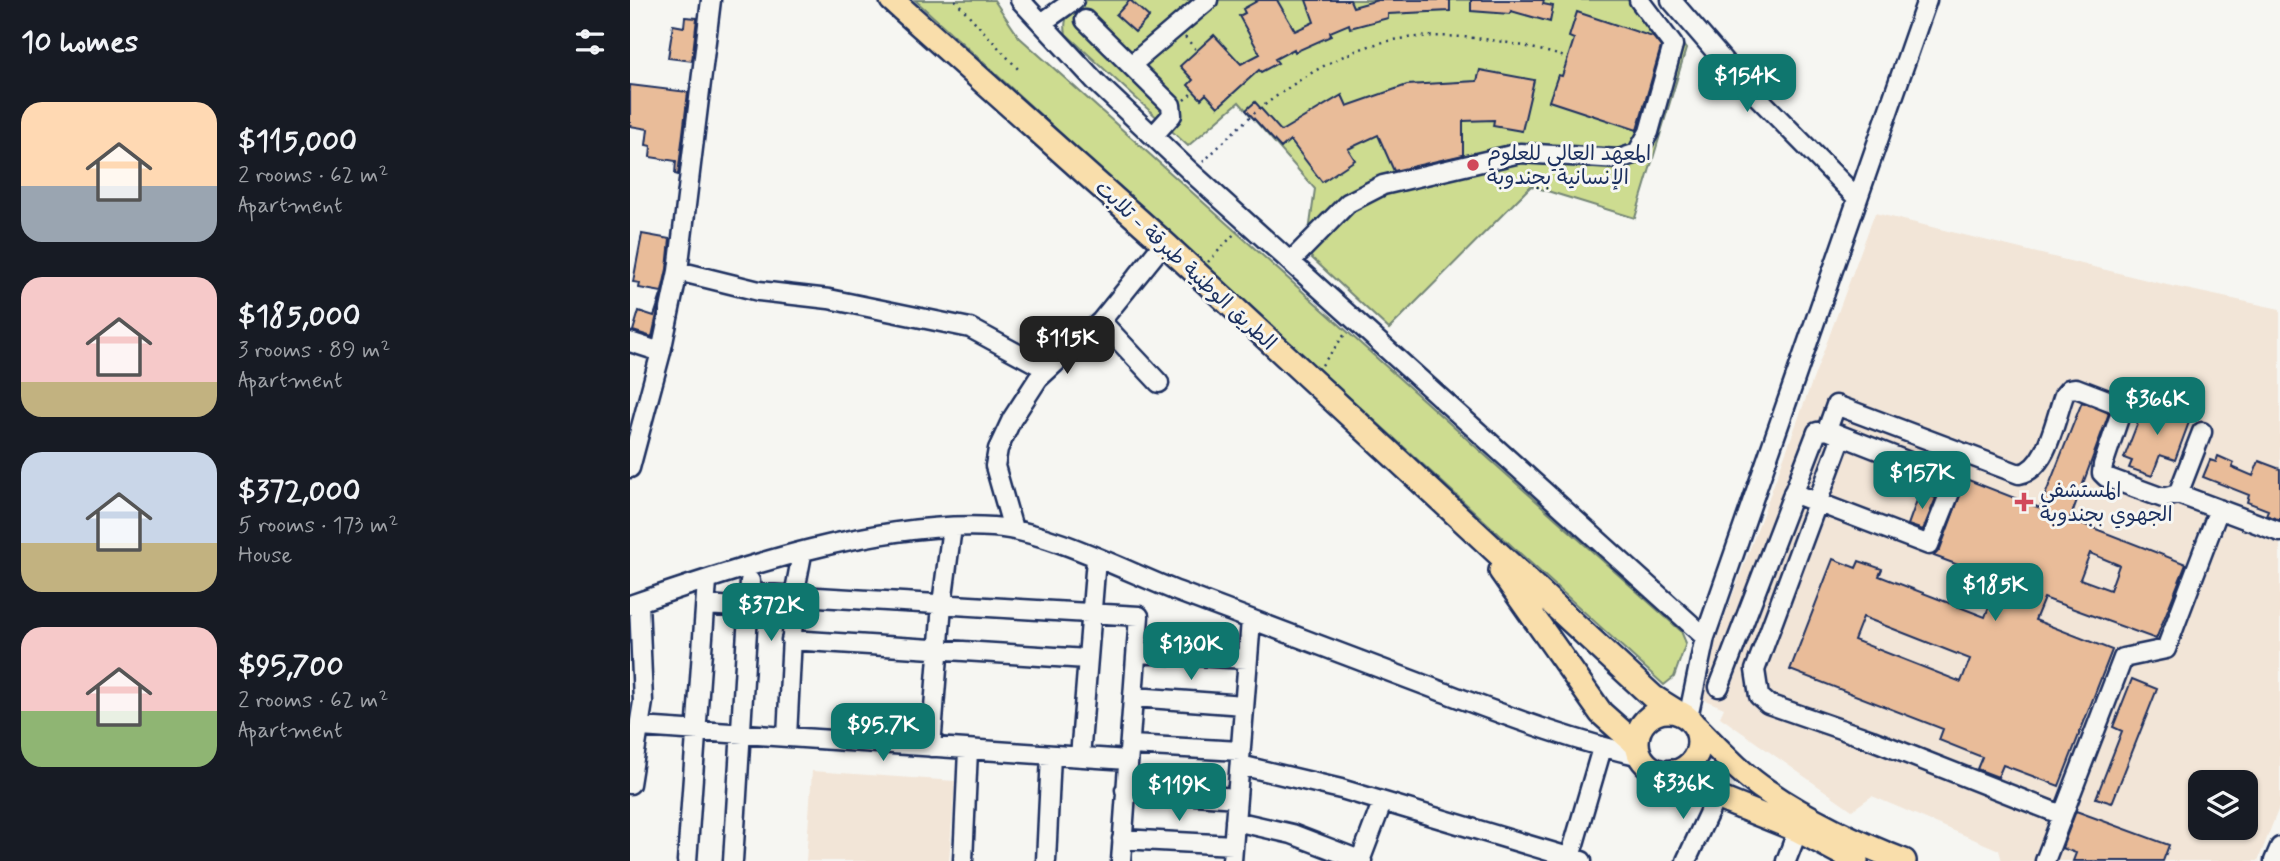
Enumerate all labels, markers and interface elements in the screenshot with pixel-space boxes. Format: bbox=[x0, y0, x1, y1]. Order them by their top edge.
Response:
text: 10 homes bbox=[21, 23, 138, 62]
icon: filters bbox=[571, 23, 609, 61]
pin: $154K bbox=[1698, 54, 1796, 114]
text: $154K bbox=[1714, 62, 1780, 92]
text: $115,000 bbox=[238, 122, 357, 161]
icon: home bbox=[77, 130, 161, 214]
place label: المعهد العالي للعلوم الإنسانية بجندوبة bbox=[1487, 140, 1651, 192]
marker: المعهد العالي للعلوم الإنسانية بجندوبة bbox=[1465, 157, 1481, 173]
text: 2 rooms · 62 m² bbox=[238, 161, 389, 191]
street label: الطريق الوطنية طبرقة - تلابت bbox=[1089, 174, 1282, 357]
text: Apartment bbox=[238, 191, 343, 221]
text: $185,000 bbox=[238, 297, 361, 336]
icon: home bbox=[77, 305, 161, 389]
pin: $115K bbox=[1018, 316, 1116, 376]
text: $115K bbox=[1036, 324, 1098, 354]
text: 3 rooms · 89 m² bbox=[238, 336, 390, 366]
text: Apartment bbox=[238, 366, 343, 396]
pin: $366K bbox=[2108, 378, 2206, 437]
text: $366K bbox=[2125, 385, 2189, 415]
pin: $157K bbox=[1873, 452, 1971, 511]
text: $157K bbox=[1889, 459, 1955, 489]
text: $372,000 bbox=[238, 472, 361, 511]
place label: المستشفى الجهوي بجندوبة bbox=[2040, 477, 2173, 529]
icon: home bbox=[77, 480, 161, 564]
marker: المستشفى الجهوي بجندوبة bbox=[2014, 492, 2034, 512]
text: 5 rooms · 173 m² bbox=[238, 511, 398, 541]
text: House bbox=[238, 541, 292, 571]
pin: $185K bbox=[1946, 564, 2044, 623]
text: $185K bbox=[1962, 571, 2028, 601]
pin: $372K bbox=[722, 584, 820, 643]
text: $372K bbox=[738, 591, 804, 621]
pin: $130K bbox=[1142, 622, 1240, 682]
text: $130K bbox=[1159, 630, 1223, 660]
text: $95,700 bbox=[238, 647, 344, 686]
icon: home bbox=[77, 655, 161, 739]
text: 2 rooms · 62 m² bbox=[238, 686, 389, 716]
pin: $95.7K bbox=[826, 704, 940, 763]
text: $95.7K bbox=[847, 711, 919, 741]
text: Apartment bbox=[238, 716, 343, 746]
pin: $336K bbox=[1634, 762, 1732, 821]
pin: $119K bbox=[1130, 764, 1228, 823]
text: $336K bbox=[1653, 769, 1713, 799]
map controls bbox=[2188, 770, 2258, 840]
button: layers bbox=[2188, 770, 2258, 840]
text: $119K bbox=[1148, 771, 1210, 801]

